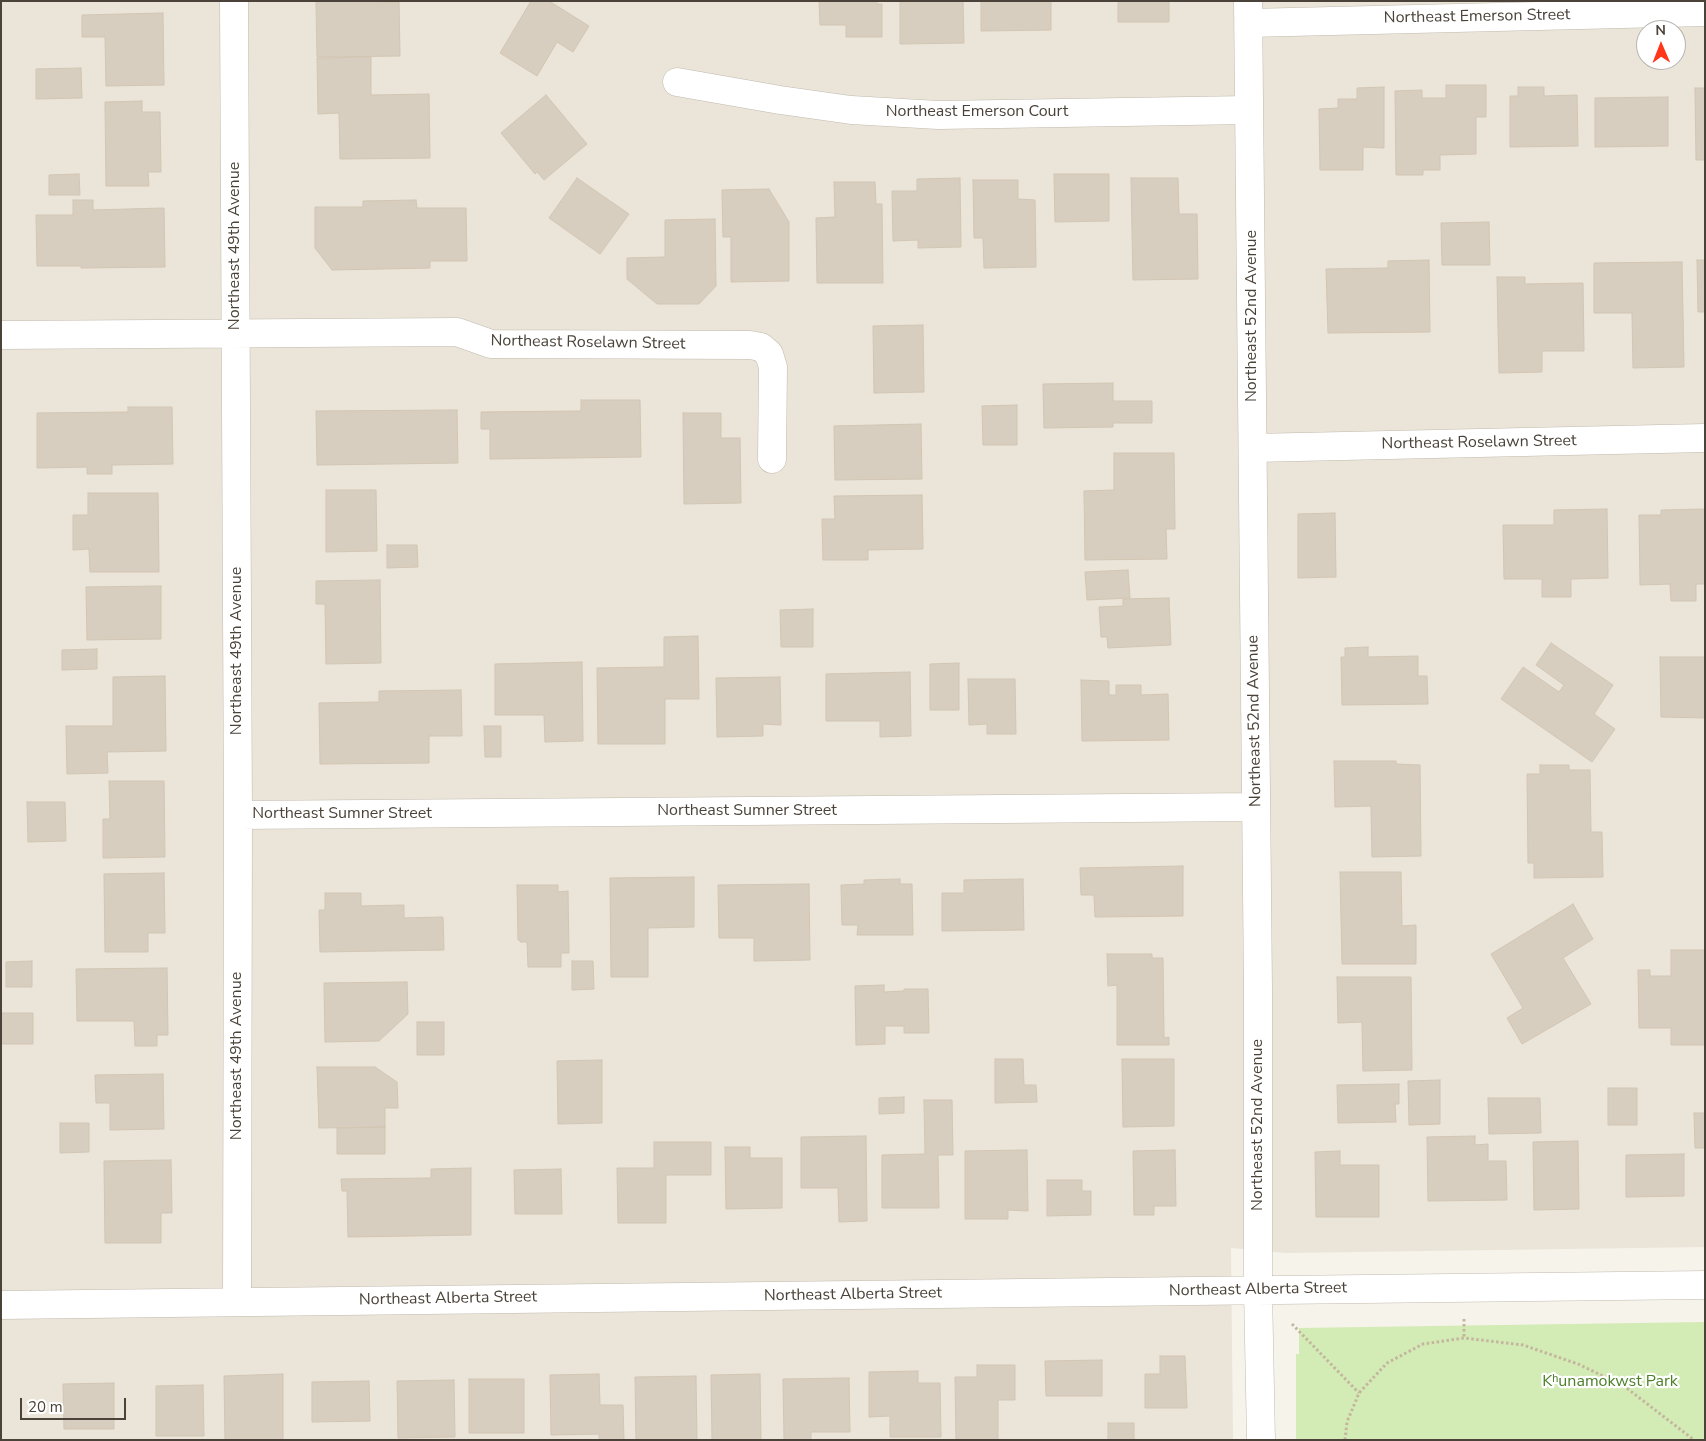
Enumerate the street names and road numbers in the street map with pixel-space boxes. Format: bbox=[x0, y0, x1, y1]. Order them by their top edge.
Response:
street label: Northeast Emerson Street bbox=[1384, 6, 1570, 28]
street label: Northeast Emerson Court bbox=[886, 102, 1068, 122]
street label: Northeast 49th Avenue bbox=[225, 162, 245, 330]
street label: Northeast 52nd Avenue bbox=[1242, 230, 1262, 402]
street label: Northeast Roselawn Street bbox=[490, 332, 686, 354]
street label: Northeast Roselawn Street bbox=[1381, 432, 1577, 454]
street label: Northeast 49th Avenue bbox=[227, 567, 247, 735]
street label: Northeast 52nd Avenue bbox=[1244, 635, 1266, 807]
street label: Northeast Sumner Street bbox=[657, 801, 837, 821]
street label: Northeast Sumner Street bbox=[252, 804, 432, 824]
street label: Northeast 49th Avenue bbox=[227, 972, 247, 1140]
street label: Northeast 52nd Avenue bbox=[1248, 1039, 1268, 1211]
street label: Northeast Alberta Street bbox=[1169, 1279, 1347, 1301]
street label: Northeast Alberta Street bbox=[764, 1284, 942, 1306]
street label: Northeast Alberta Street bbox=[359, 1288, 537, 1310]

